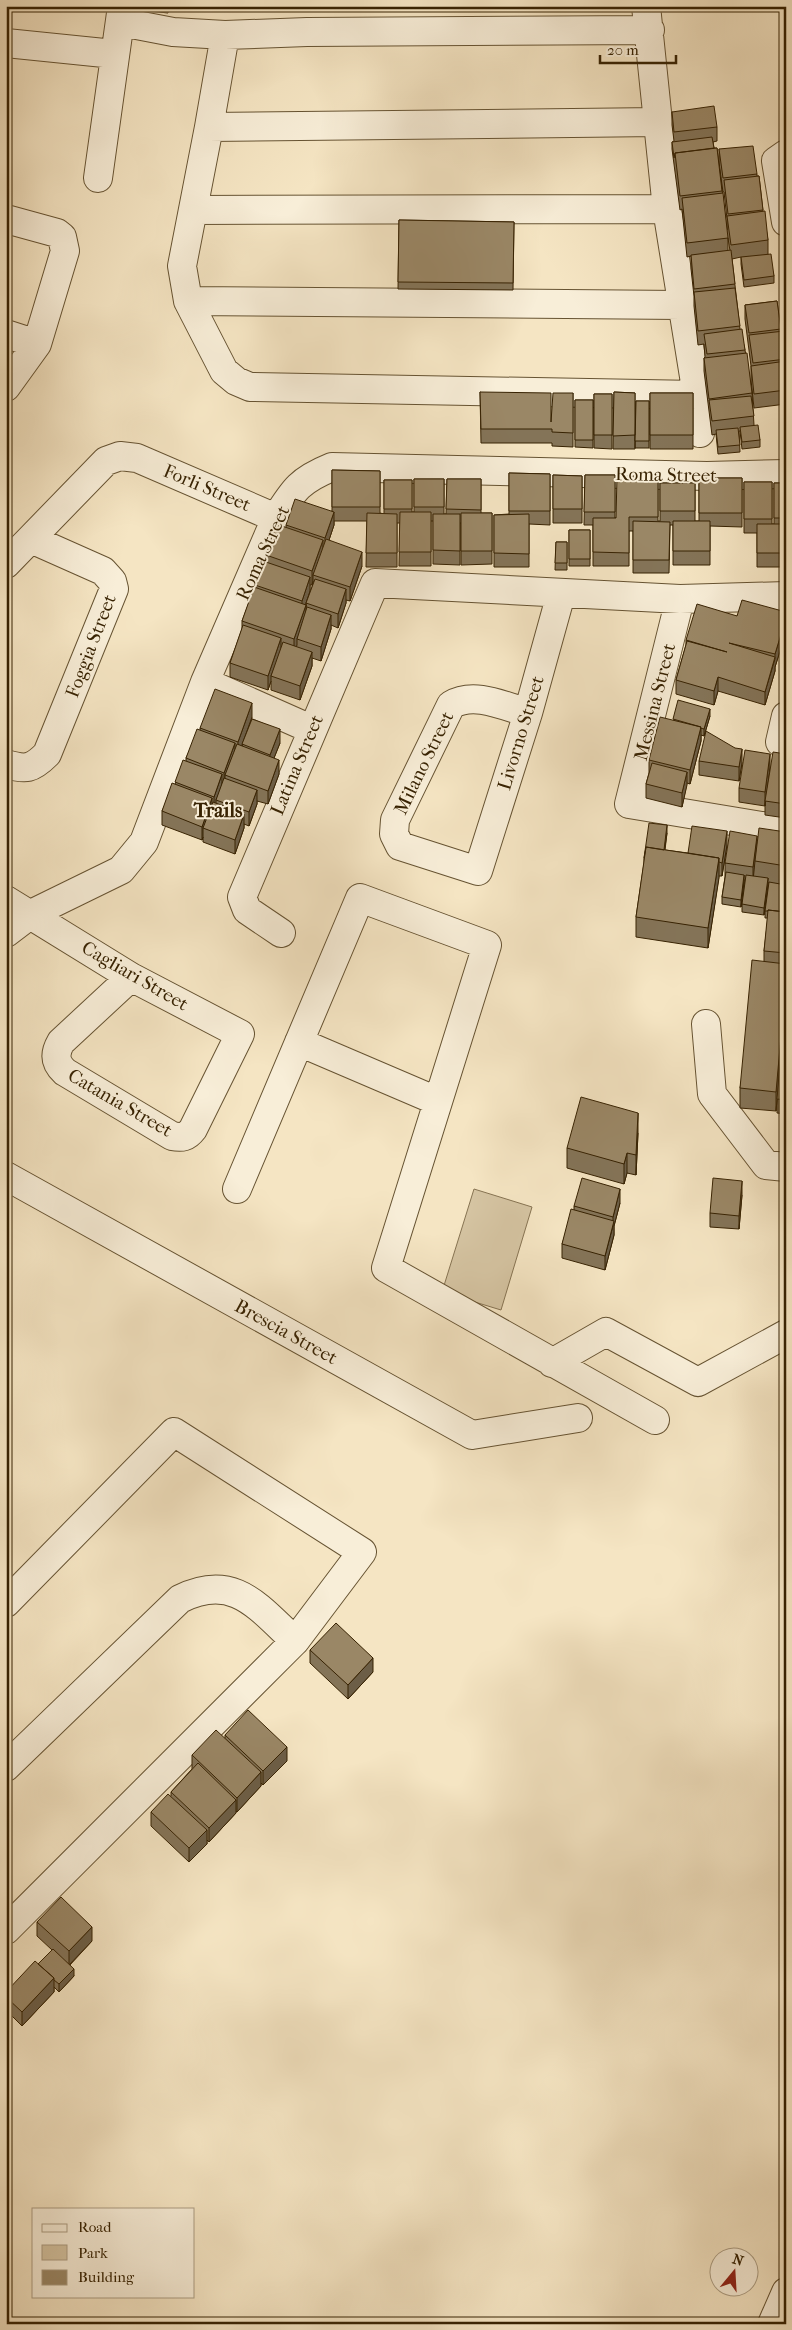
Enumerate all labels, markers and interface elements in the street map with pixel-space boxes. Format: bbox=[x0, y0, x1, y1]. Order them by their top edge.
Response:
scale bar bbox=[600, 32, 676, 64]
text: 20 m bbox=[607, 41, 639, 59]
street label: Forli Street bbox=[160, 460, 254, 516]
street label: Roma Street bbox=[615, 463, 717, 487]
street label: Roma Street bbox=[232, 502, 295, 604]
street label: Foggia Street bbox=[61, 591, 121, 701]
street label: Messina Street bbox=[630, 641, 680, 763]
street label: Livorno Street bbox=[493, 673, 549, 793]
street label: Milano Street bbox=[390, 708, 458, 818]
street label: Latina Street bbox=[266, 711, 328, 818]
district label: Trails bbox=[193, 799, 243, 822]
street label: Cagliari Street bbox=[78, 937, 192, 1015]
street label: Catania Street bbox=[64, 1064, 176, 1142]
street label: Brescia Street bbox=[231, 1295, 341, 1369]
legend bbox=[32, 2208, 195, 2298]
text: Road bbox=[78, 2218, 112, 2236]
text: Park bbox=[78, 2244, 108, 2262]
north arrow bbox=[710, 2248, 760, 2298]
text: N bbox=[730, 2250, 746, 2270]
text: Building bbox=[78, 2268, 135, 2286]

